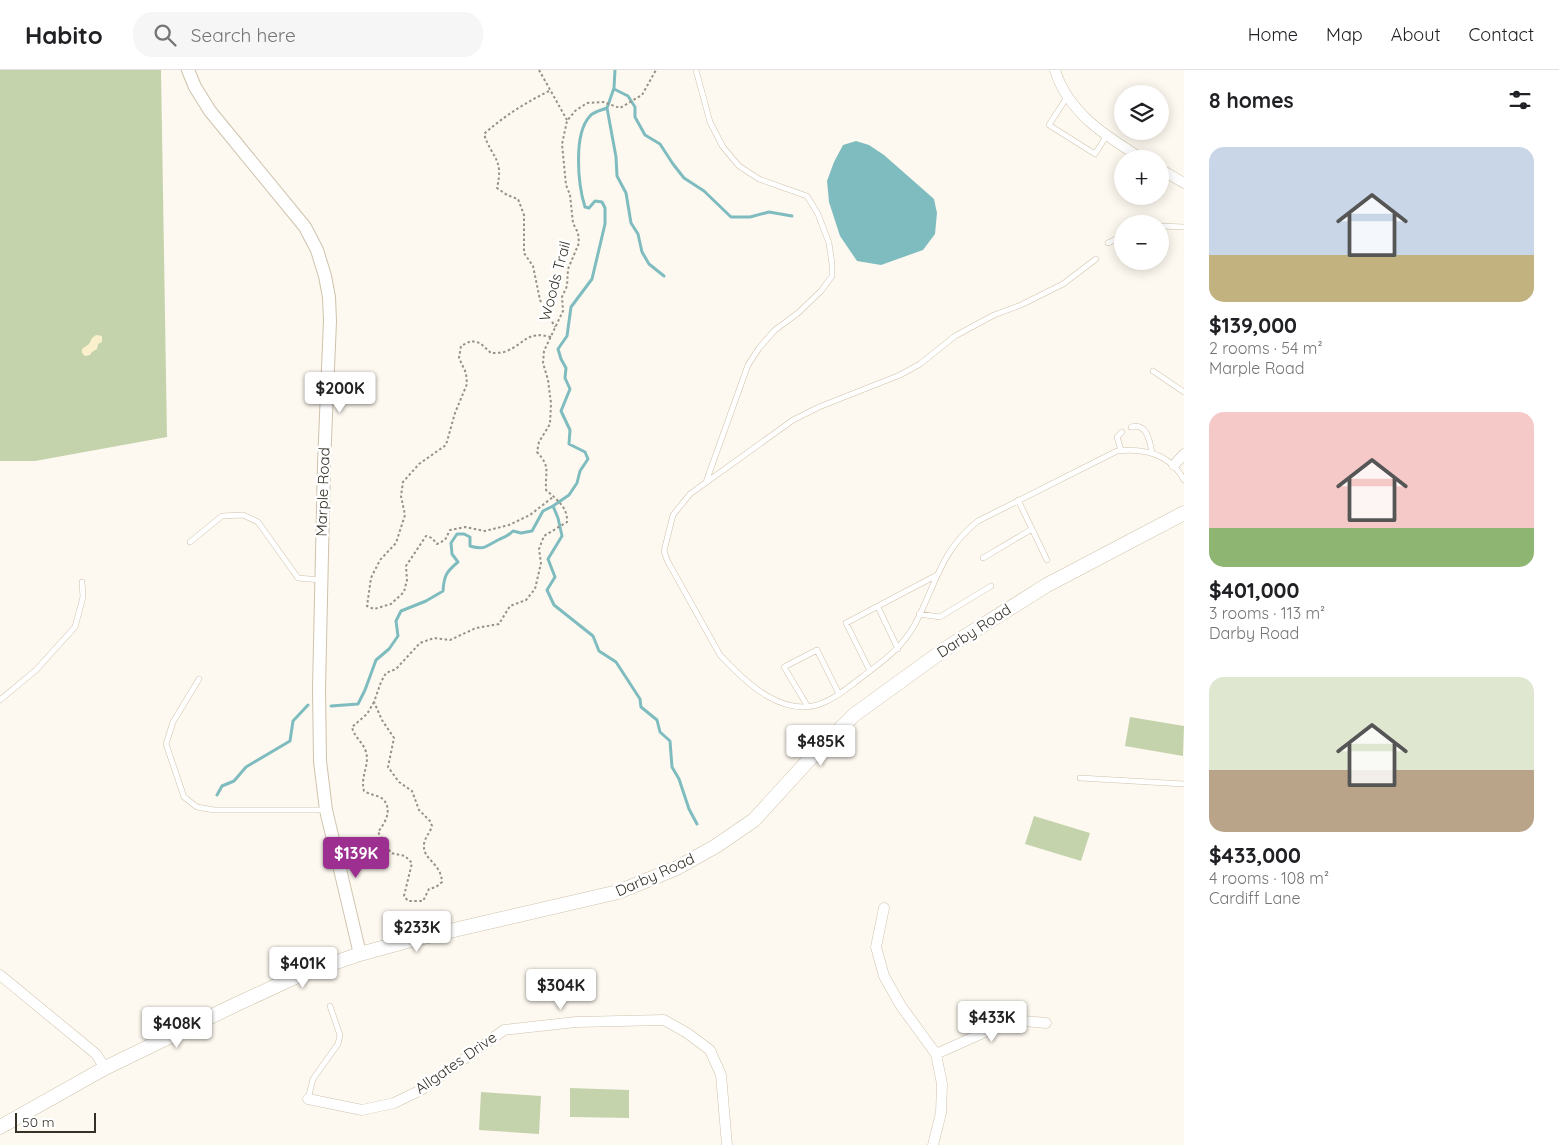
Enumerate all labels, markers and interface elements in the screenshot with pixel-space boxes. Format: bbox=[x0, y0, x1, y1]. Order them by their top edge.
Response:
search box bbox=[133, 12, 483, 57]
text: Habito bbox=[25, 20, 103, 50]
icon: search bbox=[151, 21, 179, 49]
text: Search here bbox=[191, 23, 296, 47]
text: Home bbox=[1248, 23, 1298, 46]
text: Map bbox=[1326, 23, 1363, 46]
text: About bbox=[1391, 23, 1441, 46]
text: Contact bbox=[1469, 23, 1534, 46]
map controls bbox=[1114, 85, 1169, 270]
button: layers bbox=[1114, 85, 1169, 140]
icon: filters bbox=[1506, 86, 1534, 114]
text: 8 homes bbox=[1209, 87, 1294, 113]
button: + bbox=[1114, 150, 1169, 205]
icon: home bbox=[1327, 180, 1417, 270]
button: − bbox=[1114, 215, 1169, 270]
street label: Woods Trail bbox=[535, 239, 574, 323]
text: $139,000 bbox=[1209, 312, 1297, 338]
text: 2 rooms · 54 m² bbox=[1209, 338, 1323, 358]
text: Marple Road bbox=[1209, 358, 1304, 378]
pin: $200K bbox=[305, 372, 375, 414]
text: $200K bbox=[316, 378, 364, 398]
icon: home bbox=[1327, 445, 1417, 535]
street label: Marple Road bbox=[311, 447, 334, 537]
text: $401,000 bbox=[1209, 577, 1299, 603]
street label: Darby Road bbox=[933, 600, 1014, 662]
text: 3 rooms · 113 m² bbox=[1209, 603, 1325, 623]
text: Darby Road bbox=[1209, 623, 1299, 643]
icon: home bbox=[1327, 710, 1417, 800]
pin: $485K bbox=[786, 724, 856, 767]
text: $485K bbox=[797, 731, 845, 751]
pin: $139K bbox=[321, 836, 391, 879]
text: $433,000 bbox=[1209, 842, 1301, 868]
text: $139K bbox=[334, 843, 378, 863]
street label: Darby Road bbox=[612, 849, 697, 900]
text: 4 rooms · 108 m² bbox=[1209, 868, 1329, 888]
text: Cardiff Lane bbox=[1209, 888, 1300, 908]
pin: $233K bbox=[382, 910, 452, 953]
text: $233K bbox=[394, 917, 440, 937]
pin: $401K bbox=[268, 946, 338, 989]
text: $401K bbox=[280, 953, 326, 973]
pin: $304K bbox=[526, 968, 596, 1011]
text: $304K bbox=[537, 975, 585, 995]
pin: $433K bbox=[957, 1000, 1027, 1043]
pin: $408K bbox=[142, 1006, 212, 1049]
text: $433K bbox=[969, 1007, 1015, 1027]
text: $408K bbox=[153, 1013, 201, 1033]
street label: Allgates Drive bbox=[411, 1027, 500, 1098]
scale bar bbox=[15, 1110, 96, 1133]
text: 50 m bbox=[22, 1113, 55, 1131]

